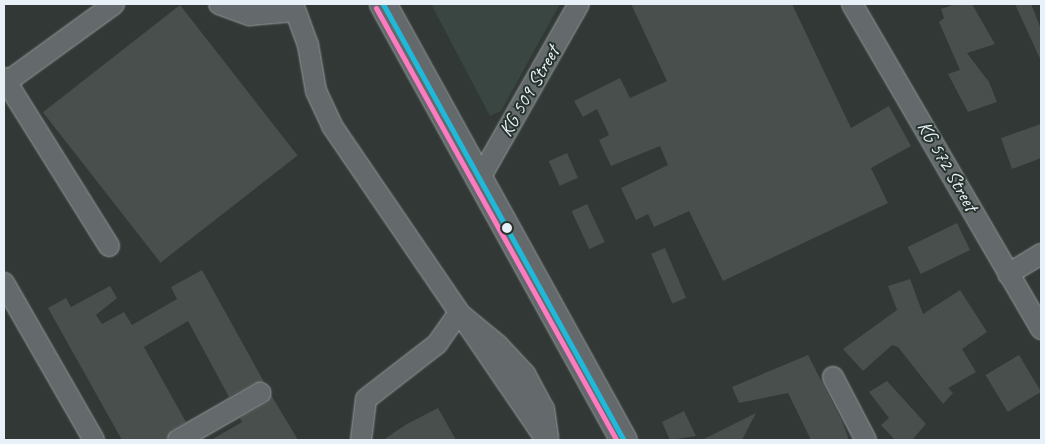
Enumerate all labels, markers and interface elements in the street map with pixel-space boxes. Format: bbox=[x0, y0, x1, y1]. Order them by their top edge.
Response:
street label: KG 509 Street bbox=[494, 42, 564, 140]
street label: KG 572 Street bbox=[913, 117, 983, 215]
unlabelled marker bbox=[502, 223, 512, 233]

